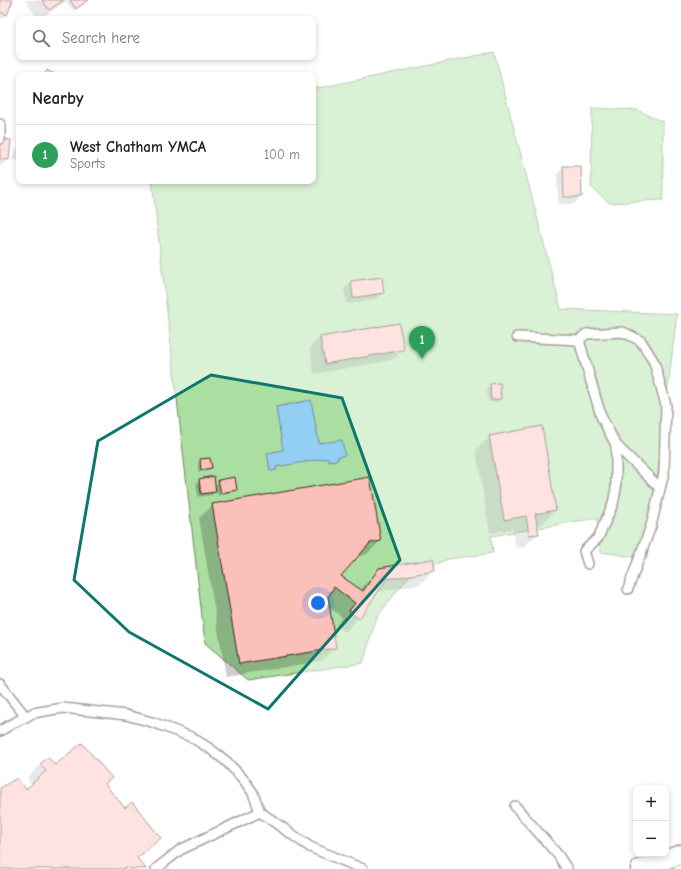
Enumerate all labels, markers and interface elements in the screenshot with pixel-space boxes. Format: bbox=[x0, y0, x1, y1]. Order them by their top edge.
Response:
search box bbox=[16, 16, 316, 60]
icon: search bbox=[30, 27, 52, 49]
text: Search here bbox=[62, 29, 140, 47]
text: Nearby bbox=[32, 89, 83, 108]
text: West Chatham YMCA bbox=[70, 138, 206, 156]
text: 1 bbox=[42, 147, 48, 162]
text: 100 m bbox=[264, 147, 300, 162]
text: Sports bbox=[70, 156, 105, 171]
pin: 1 bbox=[409, 326, 435, 359]
your location bbox=[308, 593, 328, 613]
map controls bbox=[633, 785, 669, 857]
button: + bbox=[633, 785, 669, 821]
button: − bbox=[633, 821, 669, 857]

